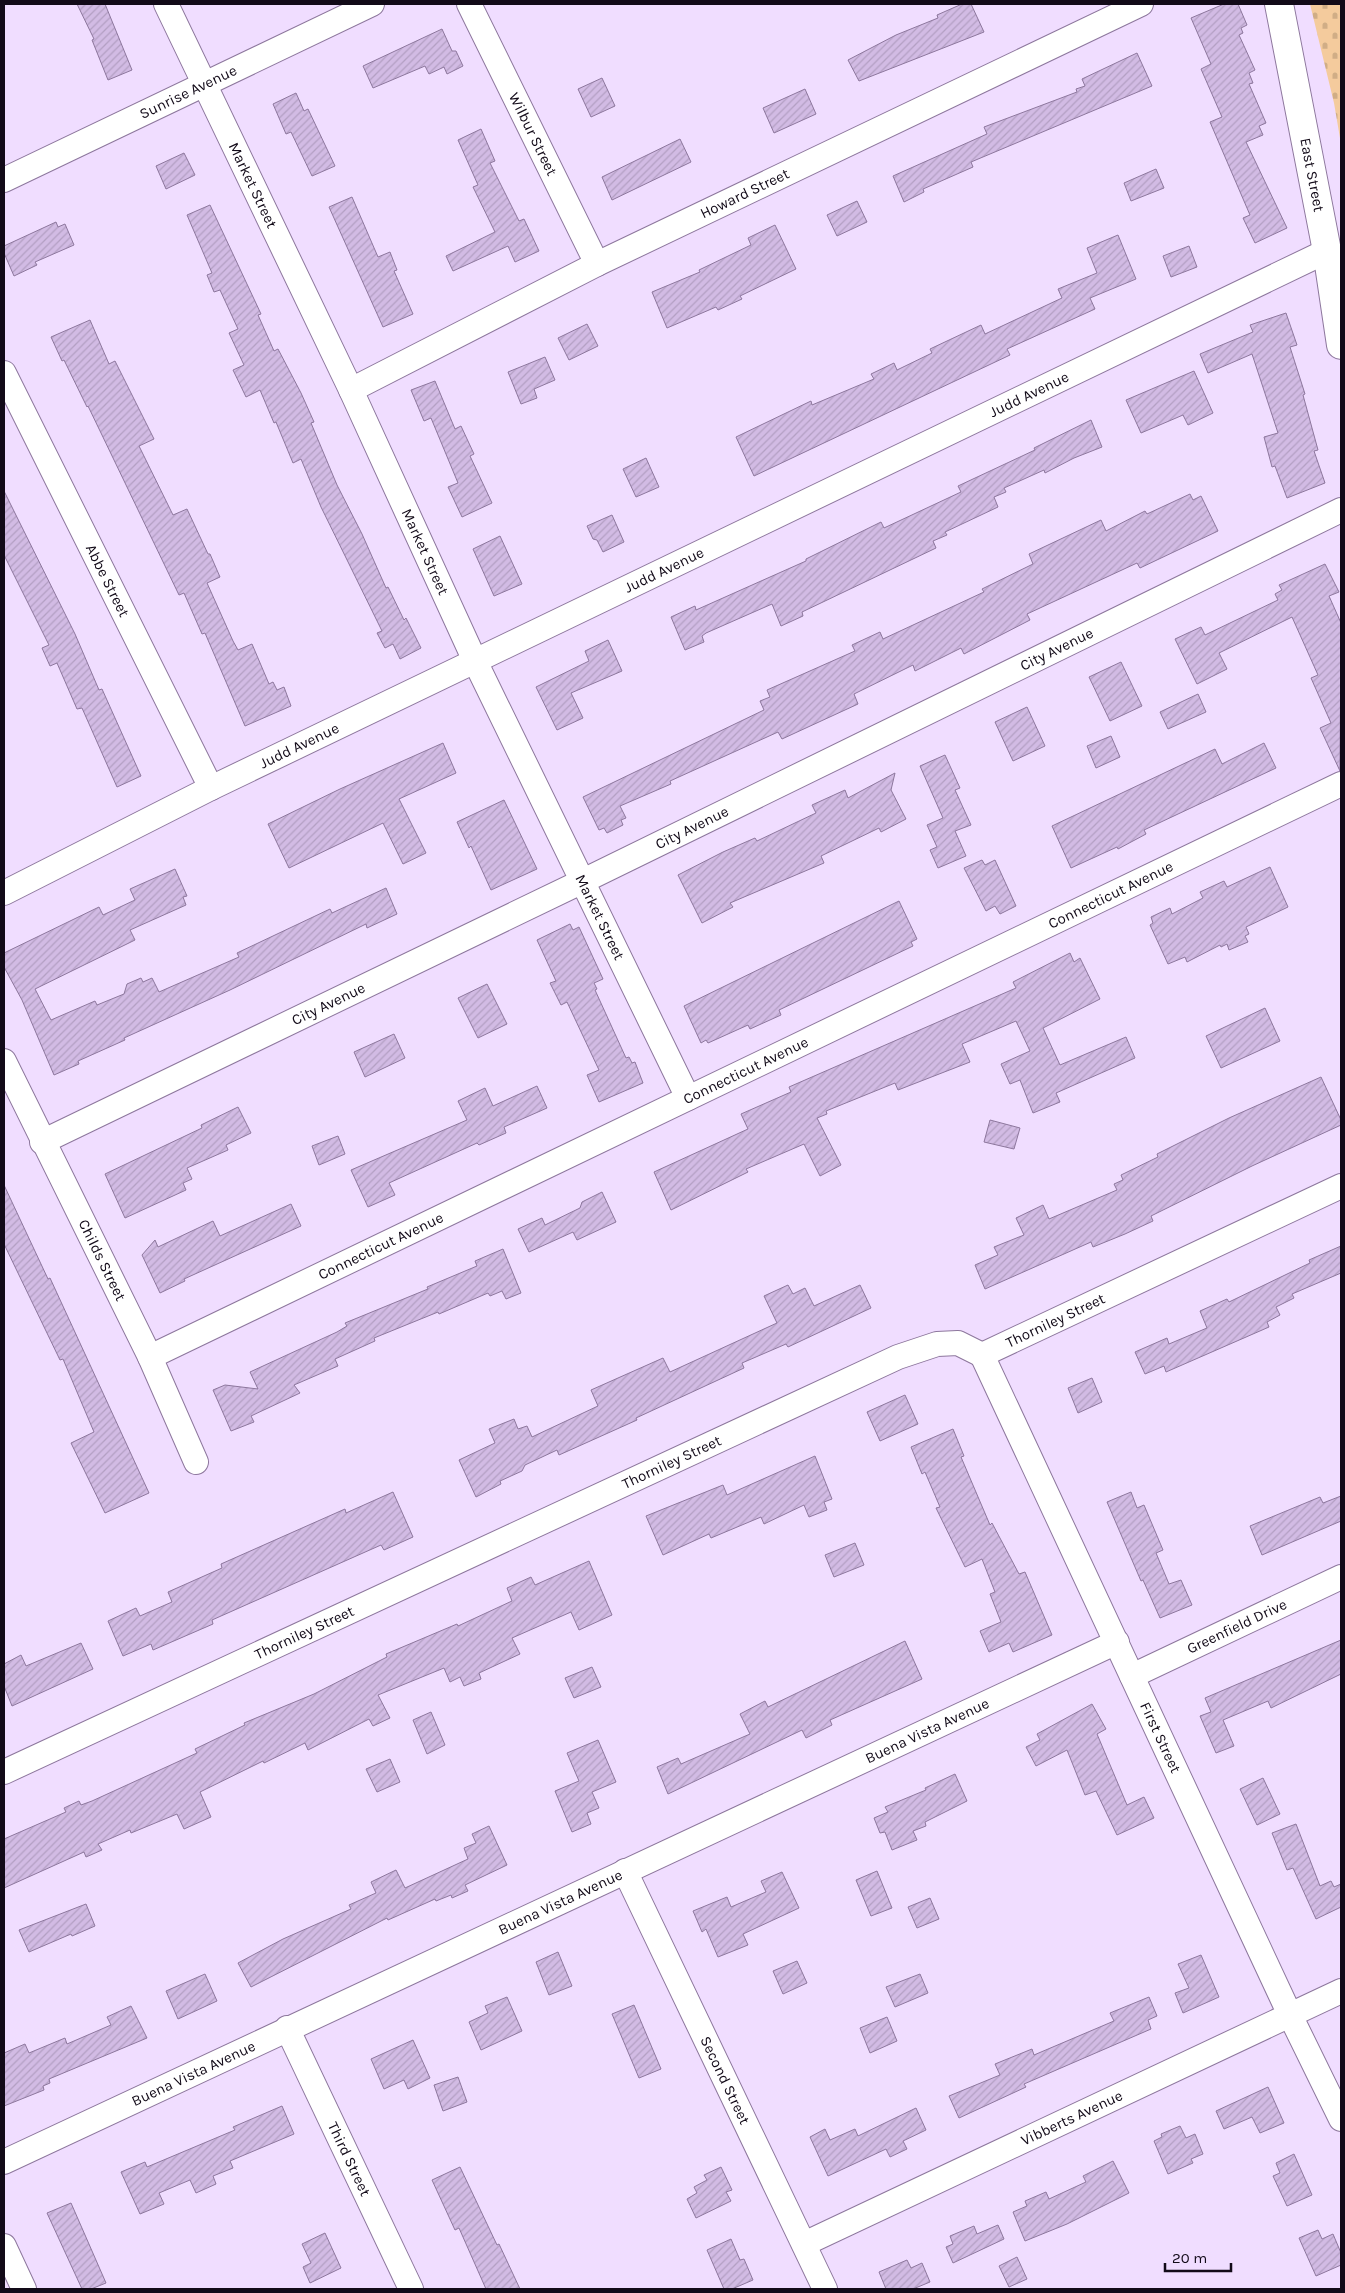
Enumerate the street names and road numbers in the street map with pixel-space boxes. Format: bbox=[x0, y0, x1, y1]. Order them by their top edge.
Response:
street label: Sunrise Avenue bbox=[136, 61, 240, 123]
street label: Wilbur Street bbox=[505, 90, 561, 179]
street label: East Street bbox=[1296, 136, 1328, 214]
street label: Market Street bbox=[225, 139, 281, 231]
street label: Howard Street bbox=[697, 164, 792, 222]
street label: Judd Avenue bbox=[987, 368, 1072, 421]
street label: Market Street bbox=[398, 506, 453, 598]
street label: Abbe Street bbox=[82, 541, 133, 620]
street label: Judd Avenue bbox=[622, 543, 707, 597]
street label: City Avenue bbox=[1017, 624, 1096, 675]
street label: Judd Avenue bbox=[257, 719, 342, 772]
street label: City Avenue bbox=[652, 802, 732, 853]
street label: Connecticut Avenue bbox=[1045, 857, 1176, 933]
street label: Market Street bbox=[571, 871, 628, 963]
street label: City Avenue bbox=[289, 978, 368, 1029]
street label: Connecticut Avenue bbox=[680, 1033, 811, 1108]
street label: Connecticut Avenue bbox=[315, 1208, 446, 1284]
street label: Childs Street bbox=[75, 1216, 130, 1304]
street label: Thorniley Street bbox=[1003, 1289, 1108, 1352]
street label: Thorniley Street bbox=[619, 1431, 724, 1493]
street label: Greenfield Drive bbox=[1184, 1595, 1290, 1658]
street label: Thorniley Street bbox=[252, 1602, 357, 1663]
street label: Buena Vista Avenue bbox=[862, 1694, 992, 1767]
street label: First Street bbox=[1136, 1699, 1185, 1776]
street label: Buena Vista Avenue bbox=[495, 1865, 625, 1939]
street label: Second Street bbox=[696, 2033, 754, 2128]
street label: Buena Vista Avenue bbox=[129, 2037, 258, 2110]
street label: Vibberts Avenue bbox=[1018, 2086, 1126, 2150]
street label: Third Street bbox=[324, 2119, 375, 2199]

